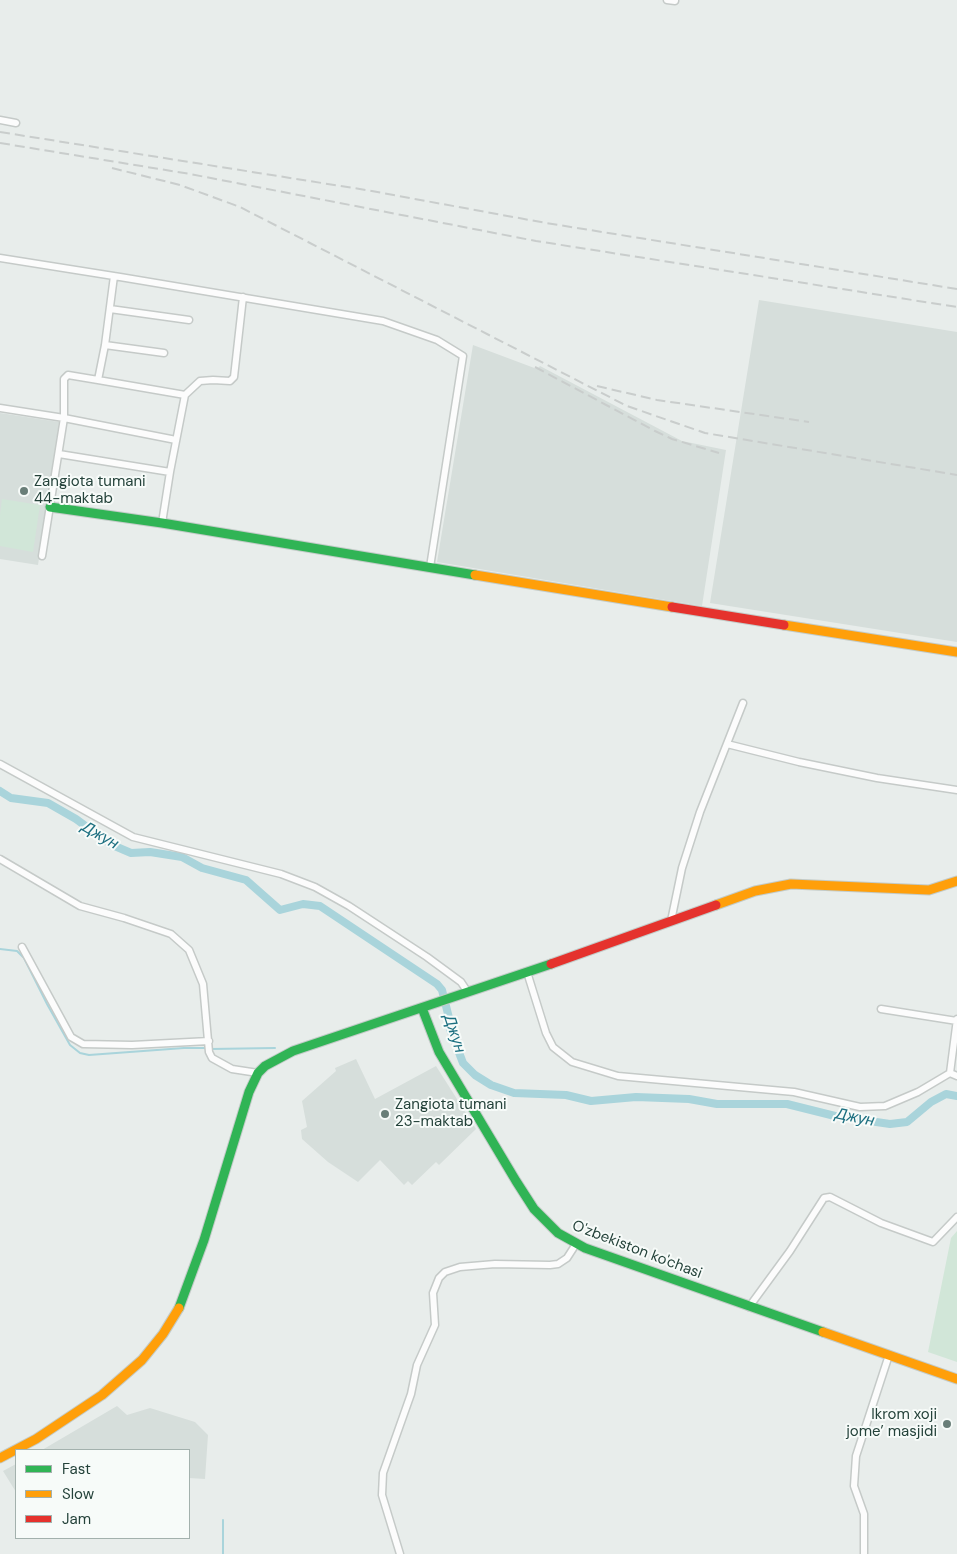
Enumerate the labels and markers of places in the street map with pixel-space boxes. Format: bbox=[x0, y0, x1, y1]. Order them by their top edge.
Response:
place label: Zangiota tumani 44-maktab bbox=[34, 473, 146, 508]
marker: Zangiota tumani 44-maktab bbox=[18, 485, 30, 497]
place label: Zangiota tumani 23-maktab bbox=[395, 1096, 507, 1131]
marker: Zangiota tumani 23-maktab bbox=[379, 1108, 391, 1120]
place label: Ikrom xoji jome’ masjidi bbox=[846, 1406, 937, 1441]
marker: Ikrom xoji jome’ masjidi bbox=[941, 1418, 953, 1430]

